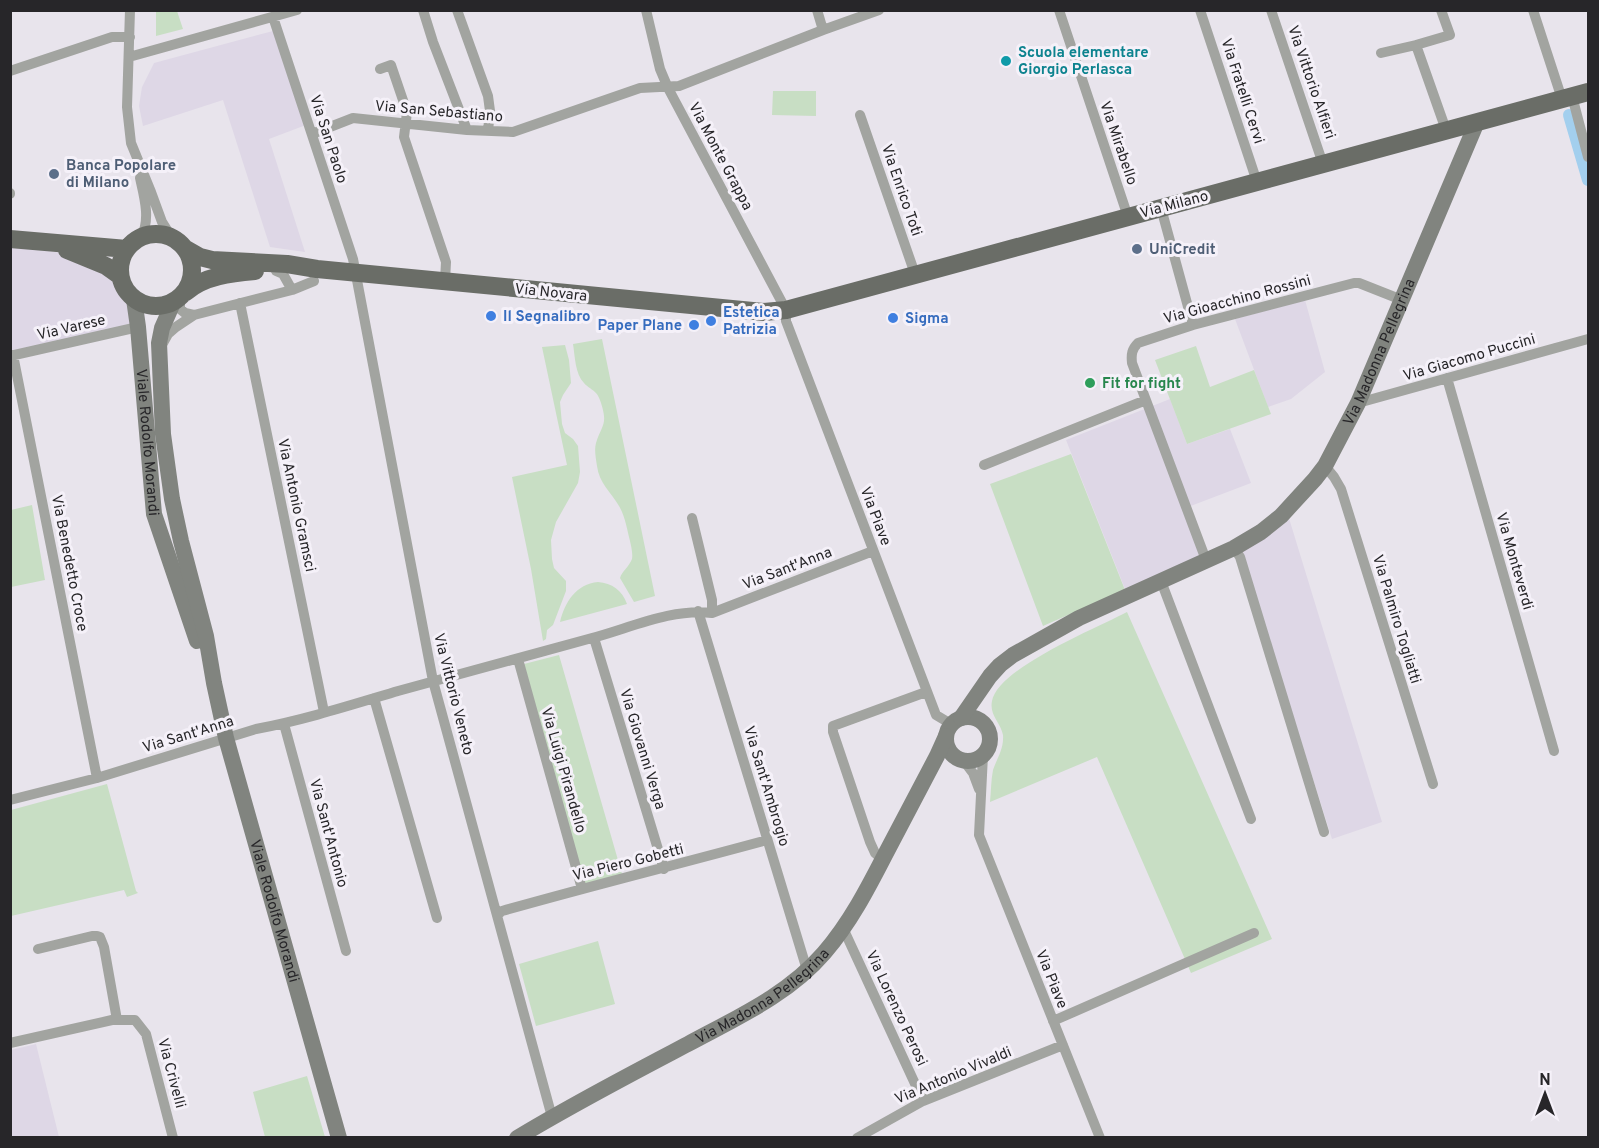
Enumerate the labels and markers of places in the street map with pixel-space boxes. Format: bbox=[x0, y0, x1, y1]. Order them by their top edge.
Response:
place label: Scuola elementare Giorgio Perlasca bbox=[1018, 44, 1149, 80]
marker: Scuola elementare Giorgio Perlasca bbox=[999, 54, 1013, 68]
place label: Banca Popolare di Milano bbox=[66, 157, 176, 193]
marker: Banca Popolare di Milano bbox=[47, 167, 61, 181]
place label: UniCredit bbox=[1149, 241, 1216, 260]
marker: UniCredit bbox=[1130, 242, 1144, 256]
place label: Estetica Patrizia bbox=[723, 304, 780, 340]
place label: Il Segnalibro bbox=[503, 308, 591, 327]
marker: Il Segnalibro bbox=[484, 309, 498, 323]
place label: Sigma bbox=[905, 310, 949, 329]
marker: Sigma bbox=[886, 311, 900, 325]
marker: Estetica Patrizia bbox=[704, 314, 718, 328]
place label: Paper Plane bbox=[597, 317, 682, 336]
marker: Paper Plane bbox=[687, 318, 701, 332]
place label: Fit for fight bbox=[1102, 375, 1181, 394]
marker: Fit for fight bbox=[1083, 376, 1097, 390]

